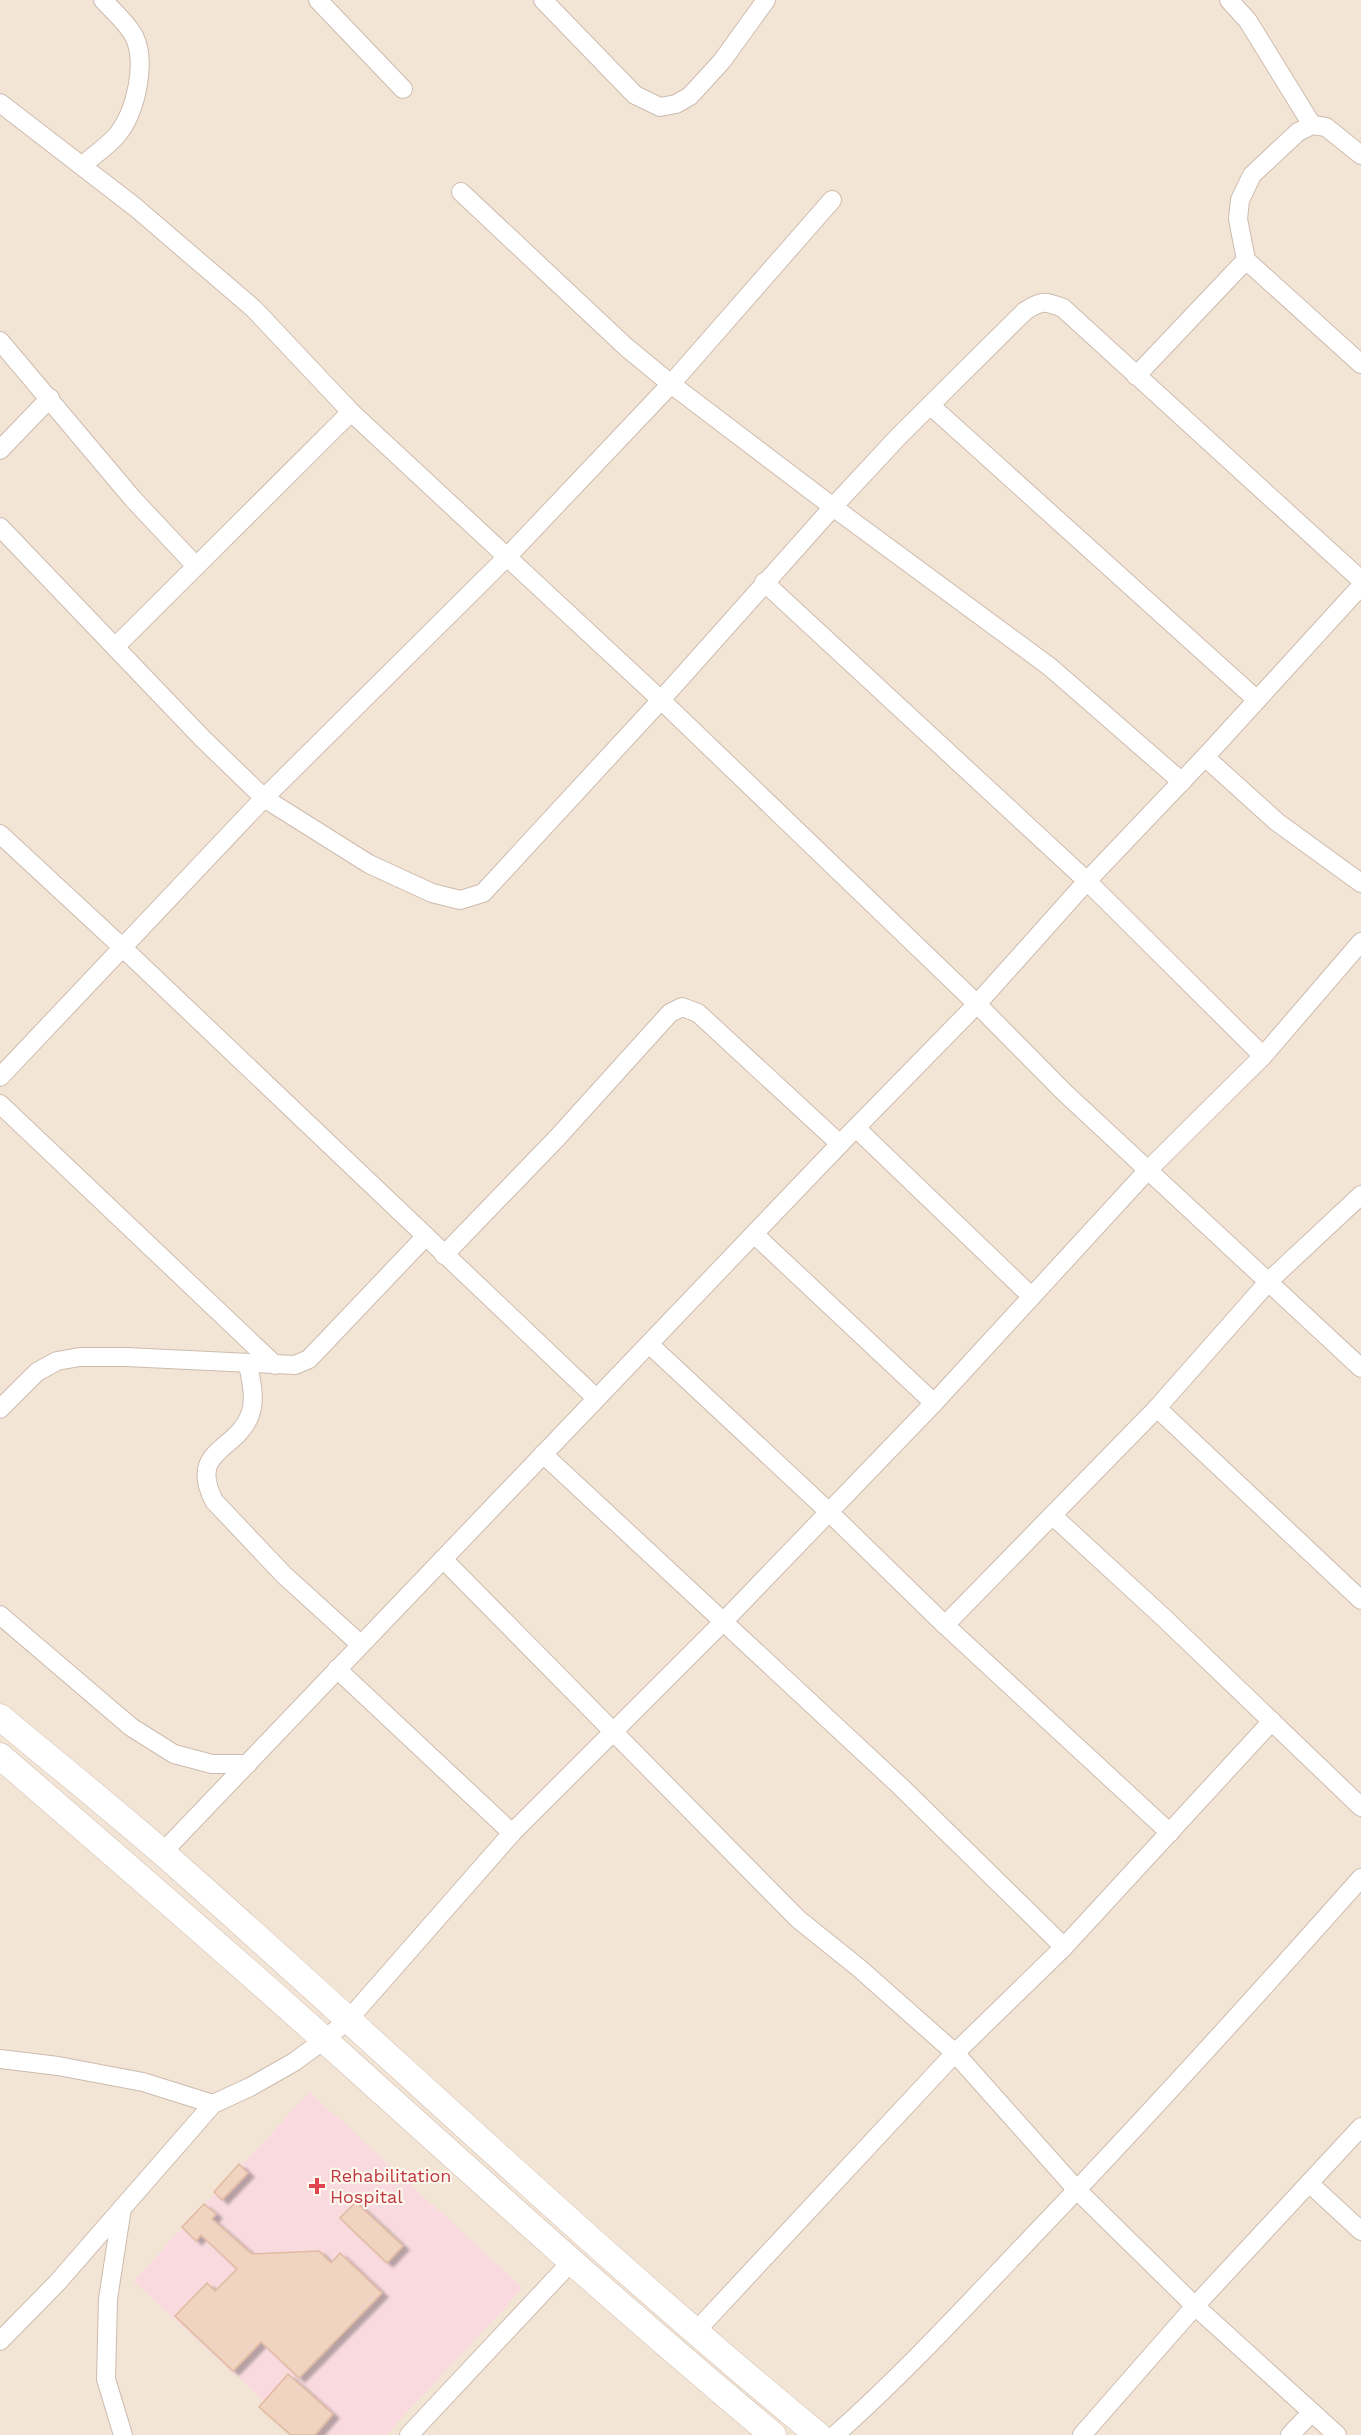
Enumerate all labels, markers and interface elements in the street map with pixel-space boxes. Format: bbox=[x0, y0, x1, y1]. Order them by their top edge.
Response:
place label: Rehabilitation Hospital bbox=[330, 2165, 451, 2207]
marker: Rehabilitation Hospital bbox=[308, 2177, 326, 2195]

